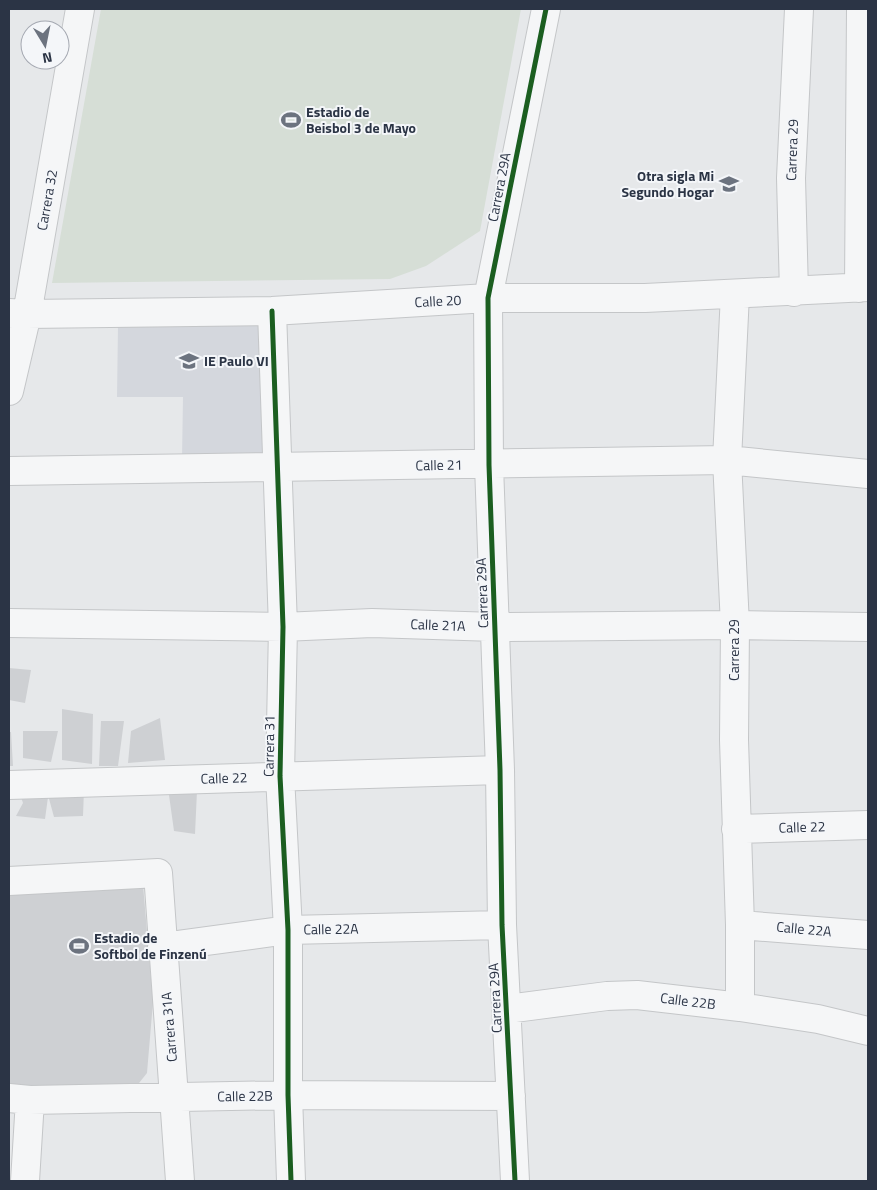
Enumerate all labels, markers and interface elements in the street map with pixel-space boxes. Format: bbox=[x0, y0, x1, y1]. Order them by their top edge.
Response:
north arrow bbox=[20, 20, 70, 70]
text: N bbox=[41, 47, 54, 69]
place label: Estadio de Beisbol 3 de Mayo bbox=[306, 101, 416, 138]
sports icon: Estadio de Beisbol 3 de Mayo bbox=[280, 109, 302, 131]
street label: Carrera 29 bbox=[780, 119, 803, 181]
street label: Carrera 29A bbox=[482, 150, 516, 223]
place label: Otra sigla Mi Segundo Hogar bbox=[621, 165, 714, 202]
street label: Carrera 32 bbox=[31, 168, 62, 232]
school or university icon: Otra sigla Mi Segundo Hogar bbox=[718, 173, 740, 195]
street label: Calle 20 bbox=[414, 289, 462, 312]
school or university icon: IE Paulo VI bbox=[178, 350, 200, 372]
place label: IE Paulo VI bbox=[204, 350, 269, 371]
street label: Calle 21 bbox=[415, 454, 463, 475]
street label: Carrera 29A bbox=[470, 557, 493, 628]
street label: Calle 21A bbox=[410, 613, 467, 636]
street label: Carrera 29 bbox=[723, 619, 744, 681]
street label: Carrera 31 bbox=[257, 715, 280, 777]
street label: Calle 22 bbox=[200, 766, 248, 789]
street label: Calle 22 bbox=[778, 815, 826, 838]
street label: Calle 22A bbox=[776, 916, 833, 941]
street label: Calle 22A bbox=[303, 918, 359, 939]
place label: Estadio de Softbol de Finzenú bbox=[94, 927, 207, 964]
sports icon: Estadio de Softbol de Finzenú bbox=[68, 935, 90, 957]
street label: Carrera 29A bbox=[482, 962, 507, 1034]
street label: Calle 22B bbox=[659, 987, 717, 1014]
street label: Carrera 31A bbox=[155, 991, 182, 1063]
street label: Calle 22B bbox=[217, 1085, 273, 1106]

